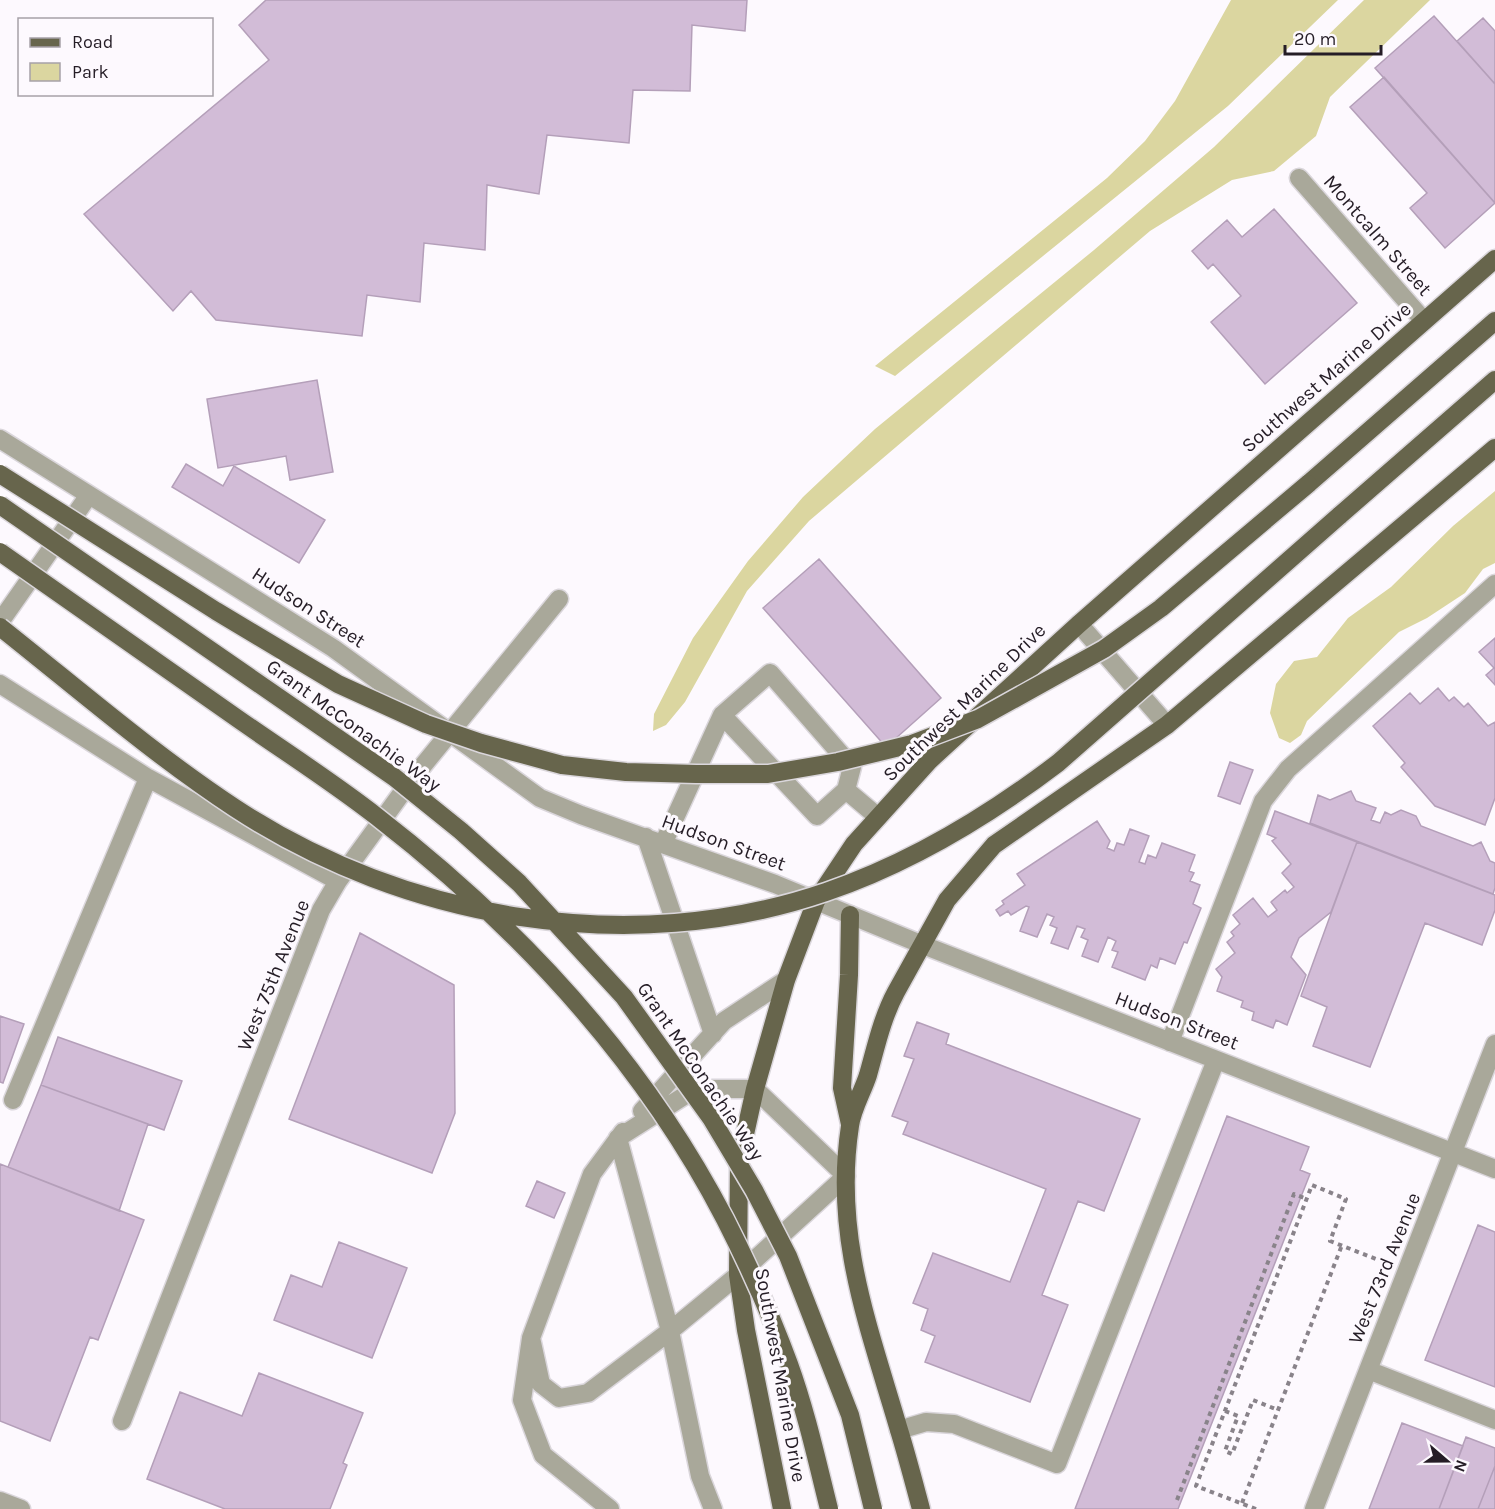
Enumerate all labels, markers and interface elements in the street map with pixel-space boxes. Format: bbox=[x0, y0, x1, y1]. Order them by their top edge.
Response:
legend bbox=[18, 18, 213, 96]
scale bar bbox=[1285, 18, 1381, 56]
text: 20 m bbox=[1294, 28, 1336, 50]
text: Road bbox=[72, 31, 113, 53]
text: Park bbox=[72, 61, 109, 83]
street label: Montcalm Street bbox=[1319, 170, 1437, 301]
street label: Southwest Marine Drive bbox=[1237, 297, 1416, 457]
street label: Hudson Street bbox=[248, 562, 370, 653]
street label: Southwest Marine Drive bbox=[878, 619, 1050, 786]
street label: Grant McConachie Way bbox=[262, 654, 445, 796]
street label: Hudson Street bbox=[659, 809, 790, 876]
street label: West 75th Avenue bbox=[233, 896, 314, 1054]
street label: Grant McConachie Way bbox=[632, 978, 769, 1165]
street label: Hudson Street bbox=[1112, 986, 1242, 1055]
street label: West 73rd Avenue bbox=[1344, 1189, 1425, 1347]
street label: Southwest Marine Drive bbox=[750, 1266, 811, 1484]
north arrow bbox=[1417, 1431, 1477, 1491]
text: N bbox=[1450, 1457, 1472, 1475]

